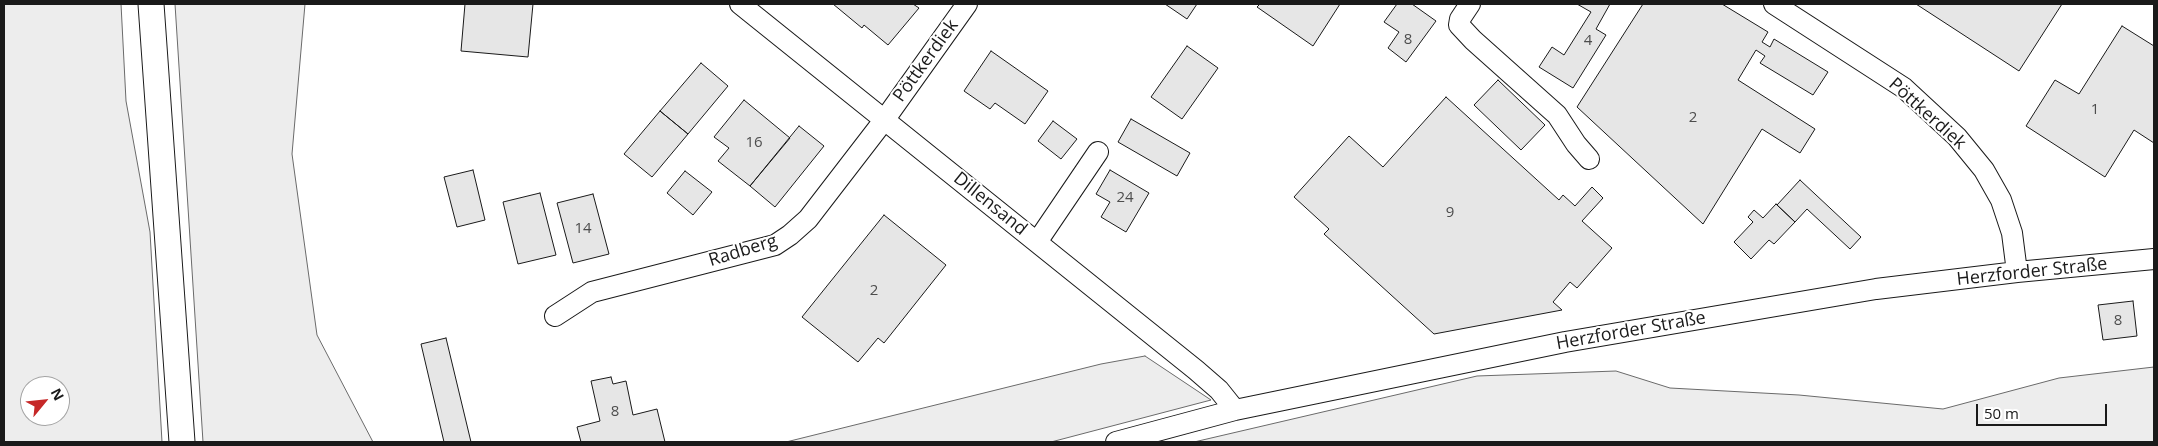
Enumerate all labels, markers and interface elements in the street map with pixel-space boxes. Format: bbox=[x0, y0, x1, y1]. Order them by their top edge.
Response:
street label: Pöttkerdiek bbox=[889, 16, 963, 106]
house number: 8 bbox=[1404, 31, 1412, 49]
house number: 4 bbox=[1584, 32, 1592, 50]
street label: Pöttkerdiek bbox=[1884, 74, 1970, 154]
house number: 1 bbox=[2091, 101, 2099, 119]
house number: 2 bbox=[1689, 109, 1697, 127]
house number: 16 bbox=[745, 134, 763, 152]
street label: Dillensand bbox=[949, 168, 1031, 240]
house number: 24 bbox=[1116, 189, 1134, 207]
house number: 9 bbox=[1446, 204, 1454, 222]
house number: 14 bbox=[574, 220, 592, 238]
street label: Radberg bbox=[706, 230, 780, 272]
street label: Herzforder Straße bbox=[1956, 253, 2108, 291]
house number: 2 bbox=[870, 282, 878, 300]
street label: Herzforder Straße bbox=[1555, 307, 1707, 355]
house number: 8 bbox=[2114, 312, 2122, 330]
north arrow bbox=[20, 376, 70, 426]
text: N bbox=[47, 385, 69, 404]
scale bar bbox=[1978, 394, 2109, 426]
house number: 8 bbox=[611, 403, 619, 421]
text: 50 m bbox=[1984, 403, 2019, 423]

